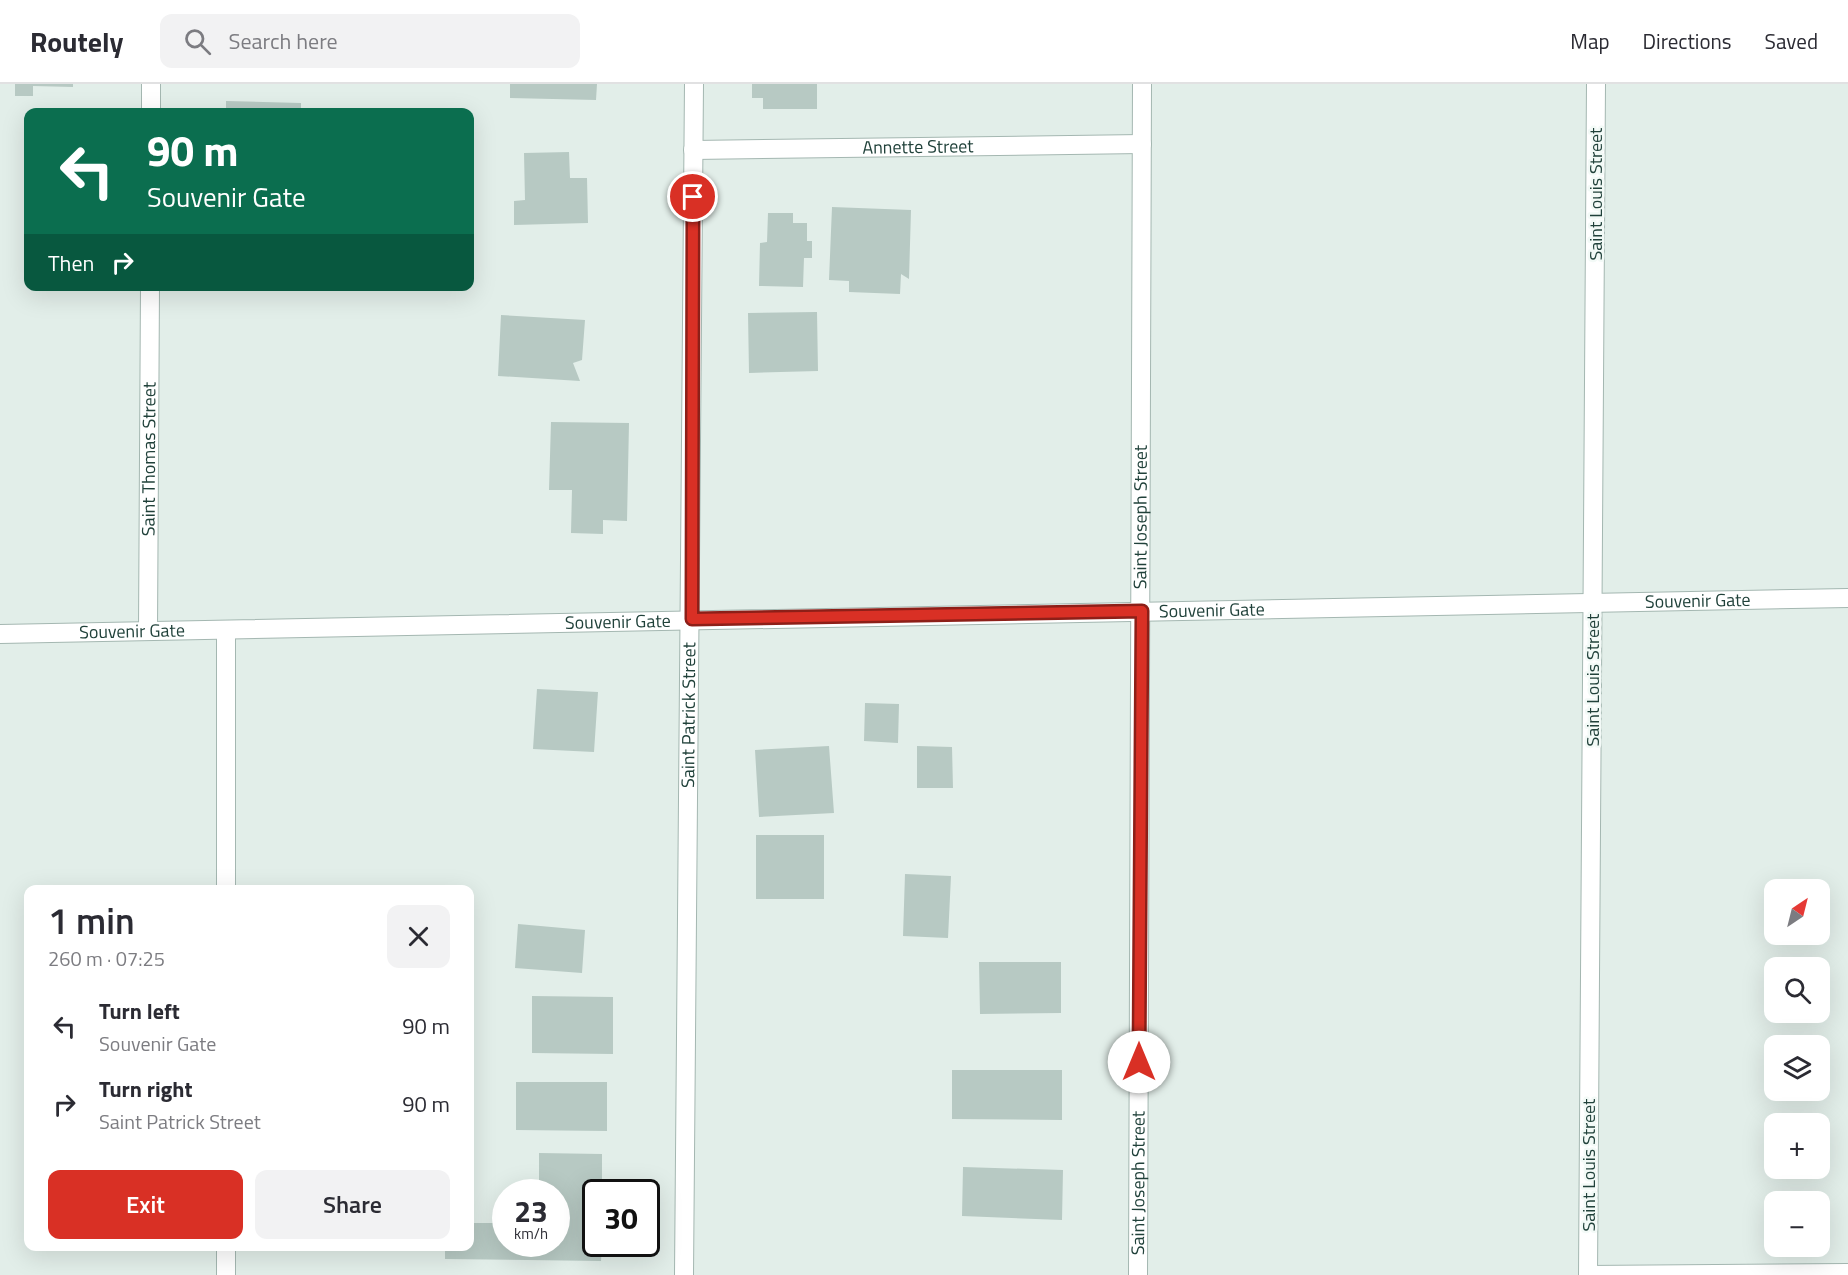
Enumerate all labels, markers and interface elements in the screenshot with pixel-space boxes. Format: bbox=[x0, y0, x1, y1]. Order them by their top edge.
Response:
search box bbox=[160, 14, 580, 68]
text: Routely bbox=[30, 20, 124, 63]
text: Search here bbox=[229, 24, 338, 58]
icon: search bbox=[181, 25, 214, 58]
text: Map bbox=[1570, 25, 1610, 57]
text: Directions bbox=[1643, 25, 1732, 57]
text: Saved bbox=[1765, 25, 1818, 57]
text: 90 m bbox=[147, 118, 239, 182]
street label: Saint Louis Street bbox=[1582, 127, 1609, 260]
icon: left bbox=[48, 132, 126, 210]
street label: Annette Street bbox=[862, 132, 974, 161]
pin bbox=[667, 171, 718, 222]
text: Souvenir Gate bbox=[147, 176, 306, 217]
icon: arrive bbox=[676, 180, 709, 213]
text: Then bbox=[48, 246, 94, 280]
icon: right bbox=[106, 246, 139, 279]
street label: Saint Thomas Street bbox=[135, 381, 162, 536]
street label: Saint Joseph Street bbox=[1126, 444, 1154, 589]
street label: Souvenir Gate bbox=[1645, 586, 1751, 615]
street label: Souvenir Gate bbox=[1159, 595, 1265, 624]
street label: Souvenir Gate bbox=[565, 607, 671, 636]
street label: Saint Louis Street bbox=[1579, 613, 1606, 746]
street label: Souvenir Gate bbox=[79, 616, 185, 645]
street label: Saint Patrick Street bbox=[674, 641, 702, 788]
north arrow bbox=[1764, 879, 1830, 945]
map controls bbox=[1764, 879, 1830, 1257]
text: 1 min bbox=[48, 893, 135, 948]
button: close bbox=[387, 905, 450, 968]
text: 260 m · 07:25 bbox=[48, 943, 165, 974]
button: search bbox=[1764, 957, 1830, 1023]
text: Turn left bbox=[99, 994, 180, 1028]
text: 90 m bbox=[402, 1009, 450, 1043]
icon: left bbox=[48, 1010, 81, 1043]
text: Souvenir Gate bbox=[99, 1028, 216, 1059]
position arrow bbox=[1107, 1030, 1171, 1094]
button: layers bbox=[1764, 1035, 1830, 1101]
text: Turn right bbox=[99, 1072, 193, 1106]
text: 90 m bbox=[402, 1087, 450, 1121]
icon: right bbox=[48, 1088, 81, 1121]
street label: Saint Louis Street bbox=[1575, 1098, 1602, 1231]
text: Saint Patrick Street bbox=[99, 1106, 261, 1137]
street label: Saint Joseph Street bbox=[1124, 1110, 1152, 1255]
button: + bbox=[1764, 1113, 1830, 1179]
button: Exit bbox=[48, 1170, 243, 1239]
button: Share bbox=[255, 1170, 450, 1239]
speed limit sign: 30 bbox=[582, 1179, 660, 1257]
text: 23 bbox=[514, 1188, 548, 1234]
button: − bbox=[1764, 1191, 1830, 1257]
text: km/h bbox=[514, 1222, 548, 1245]

